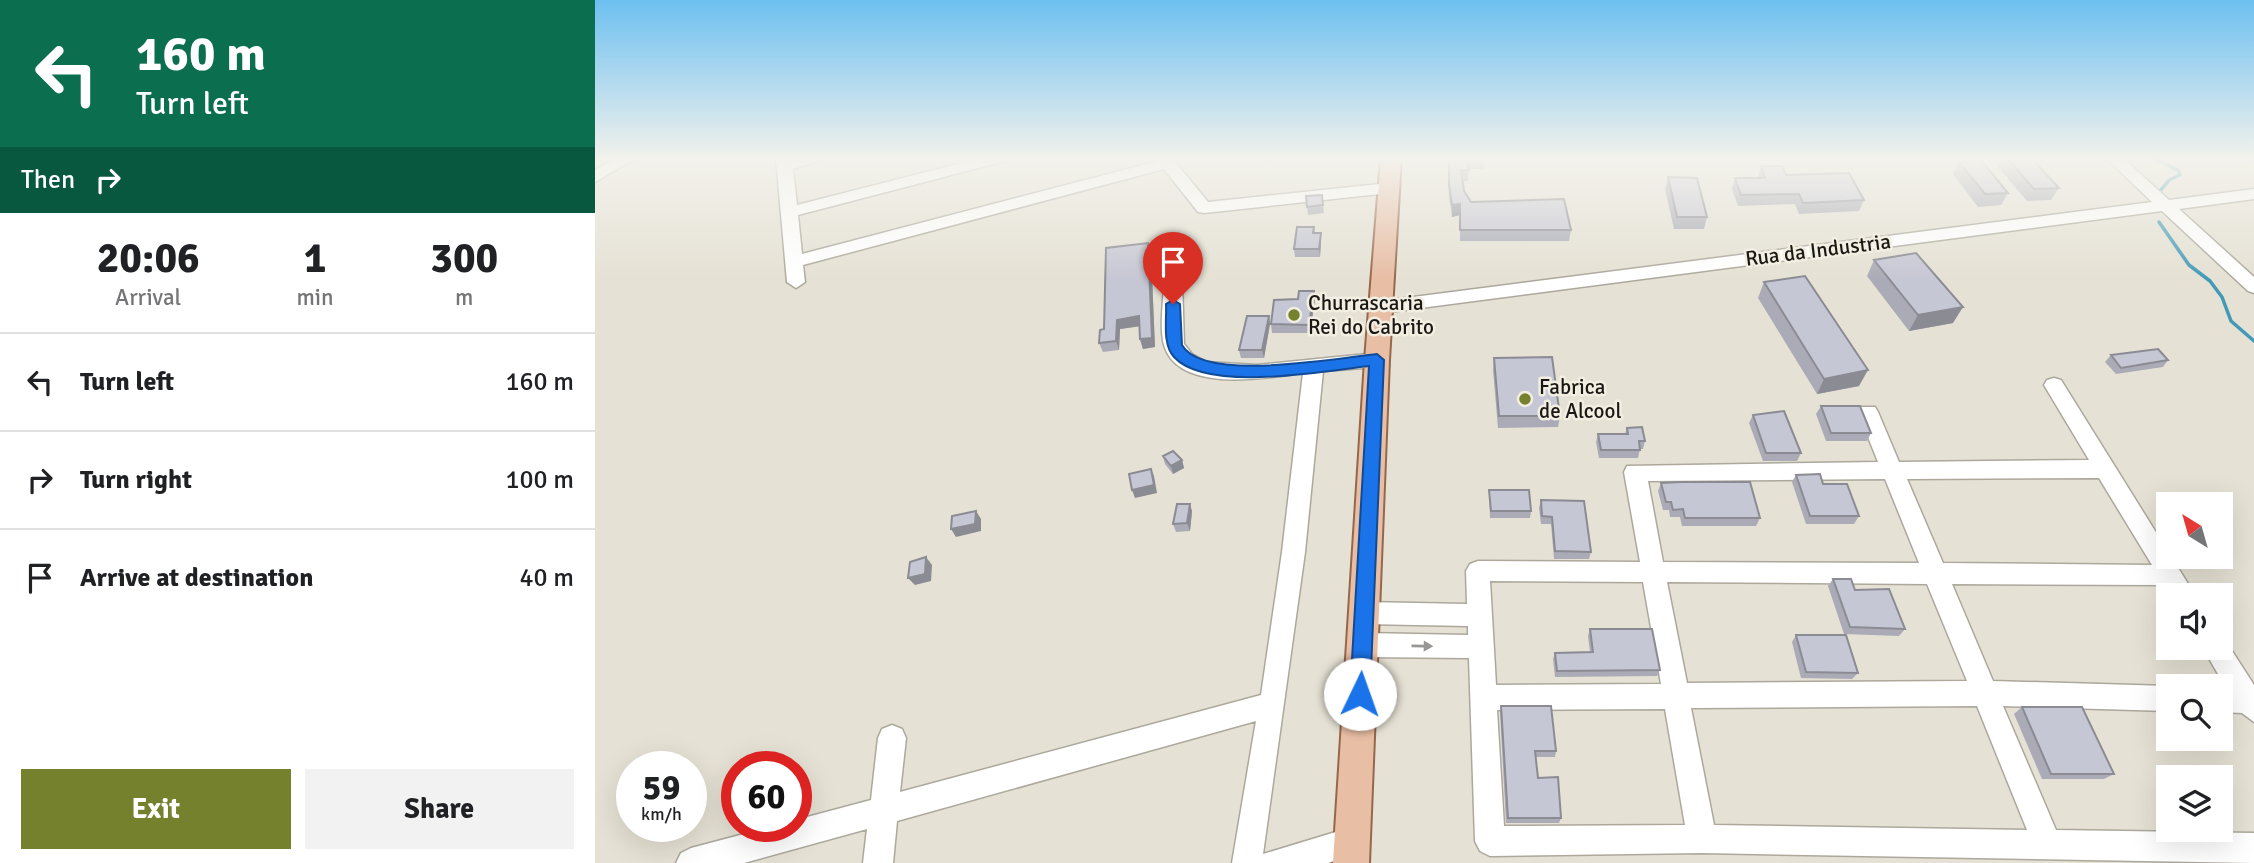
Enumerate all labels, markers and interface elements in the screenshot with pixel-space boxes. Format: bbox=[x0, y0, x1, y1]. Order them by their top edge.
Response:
text: 160 m bbox=[136, 24, 266, 84]
icon: left bbox=[21, 28, 112, 119]
text: Turn left bbox=[136, 84, 249, 123]
icon: right bbox=[89, 161, 127, 199]
text: Then bbox=[21, 164, 75, 196]
street label: Rua da Industria bbox=[1744, 228, 1892, 272]
pin bbox=[1143, 232, 1203, 304]
text: 20:06 bbox=[97, 233, 200, 284]
text: 1 bbox=[304, 233, 326, 284]
text: 300 bbox=[430, 233, 498, 284]
icon: arrive bbox=[1154, 243, 1192, 281]
text: Arrival bbox=[115, 283, 181, 312]
text: min bbox=[296, 283, 334, 312]
text: m bbox=[455, 283, 473, 312]
place label: Churrascaria Rei do Cabrito bbox=[1308, 290, 1434, 340]
marker: Churrascaria Rei do Cabrito bbox=[1286, 307, 1302, 323]
icon: left bbox=[21, 363, 59, 401]
text: Turn left bbox=[80, 366, 174, 398]
text: 160 m bbox=[505, 366, 574, 398]
place label: Fabrica de Alcool bbox=[1539, 374, 1622, 424]
marker: Fabrica de Alcool bbox=[1517, 391, 1533, 407]
icon: right bbox=[21, 461, 59, 499]
text: Turn right bbox=[80, 464, 192, 496]
text: 100 m bbox=[505, 464, 574, 496]
north arrow bbox=[2156, 492, 2233, 569]
map controls bbox=[2156, 492, 2233, 842]
icon: arrive bbox=[21, 559, 59, 597]
text: Arrive at destination bbox=[80, 562, 313, 594]
text: 40 m bbox=[519, 562, 574, 594]
button: sound bbox=[2156, 583, 2233, 660]
one-way arrow bbox=[1411, 640, 1433, 652]
position arrow bbox=[1323, 657, 1397, 731]
button: search bbox=[2156, 674, 2233, 751]
speed limit sign: 60 bbox=[721, 751, 812, 842]
button: layers bbox=[2156, 765, 2233, 842]
text: 59 bbox=[643, 766, 680, 809]
button: Exit bbox=[21, 769, 291, 849]
button: Share bbox=[305, 769, 574, 849]
text: km/h bbox=[641, 803, 682, 825]

